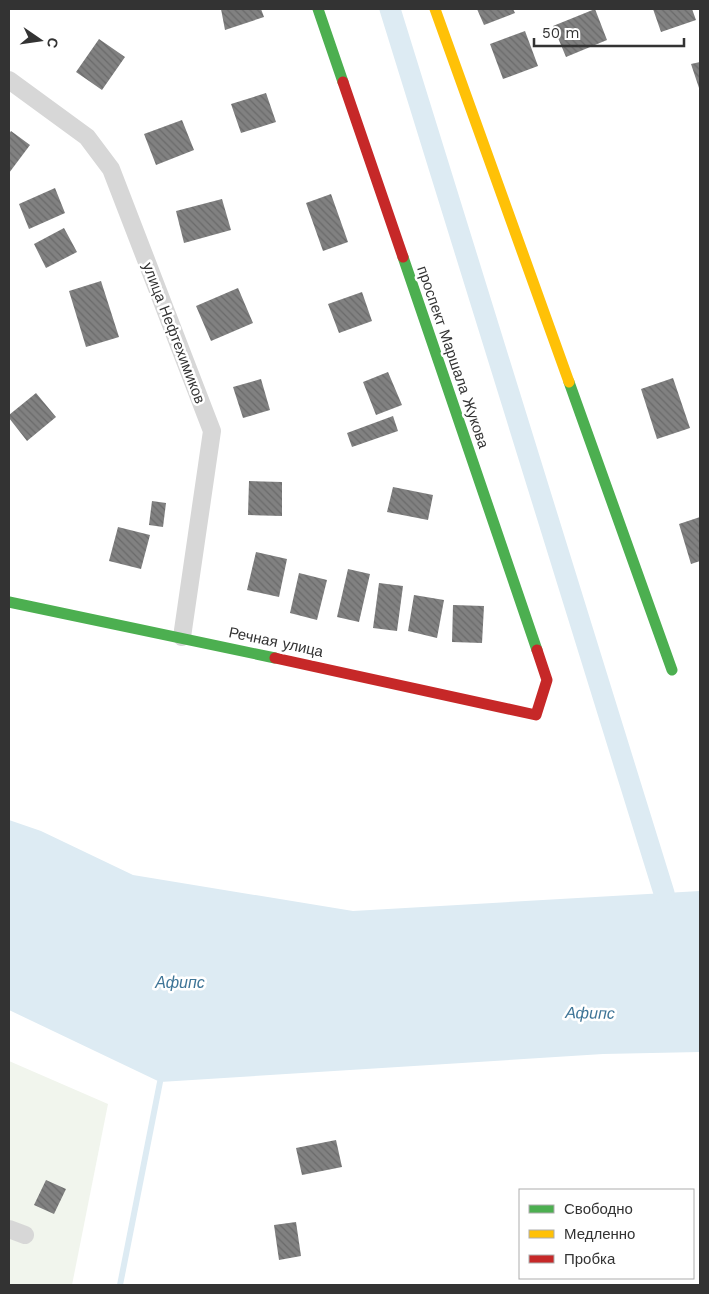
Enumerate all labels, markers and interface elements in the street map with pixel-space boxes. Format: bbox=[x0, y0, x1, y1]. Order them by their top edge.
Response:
north arrow bbox=[15, 15, 65, 65]
scale bar bbox=[534, 15, 684, 47]
text: 50 m bbox=[542, 24, 579, 42]
text: С bbox=[44, 36, 62, 50]
street label: улица Нефтехимиков bbox=[139, 260, 209, 406]
street label: проспект Маршала Жукова bbox=[413, 263, 493, 451]
street label: Речная улица bbox=[227, 623, 326, 661]
water label: Афипс bbox=[154, 973, 205, 992]
water label: Афипс bbox=[564, 1003, 615, 1023]
legend bbox=[519, 1189, 694, 1279]
text: Свободно bbox=[564, 1200, 633, 1218]
text: Медленно bbox=[564, 1225, 635, 1243]
text: Пробка bbox=[564, 1250, 616, 1268]

